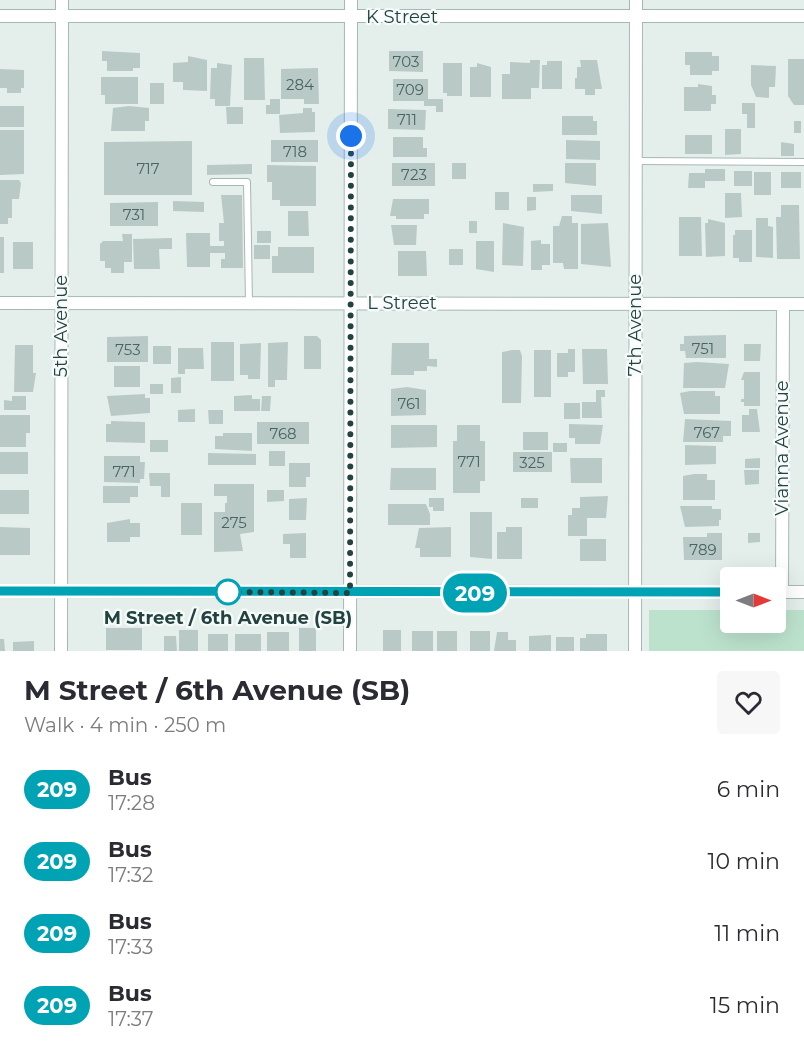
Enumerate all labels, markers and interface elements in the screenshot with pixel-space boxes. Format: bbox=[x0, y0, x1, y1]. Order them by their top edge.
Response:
street label: K Street bbox=[366, 6, 438, 28]
house number: 703 bbox=[393, 52, 419, 71]
house number: 284 bbox=[286, 75, 314, 94]
house number: 709 bbox=[396, 80, 424, 99]
house number: 711 bbox=[397, 110, 417, 129]
your location bbox=[336, 121, 366, 151]
house number: 718 bbox=[283, 142, 307, 161]
house number: 717 bbox=[136, 159, 160, 178]
house number: 723 bbox=[401, 165, 427, 184]
house number: 731 bbox=[123, 205, 145, 224]
street label: 7th Avenue bbox=[624, 274, 646, 376]
street label: 5th Avenue bbox=[50, 275, 72, 377]
street label: L Street bbox=[367, 292, 437, 314]
house number: 751 bbox=[692, 339, 714, 358]
house number: 753 bbox=[115, 340, 141, 359]
street label: Vianna Avenue bbox=[771, 380, 793, 516]
house number: 761 bbox=[397, 394, 421, 413]
house number: 767 bbox=[694, 423, 720, 442]
house number: 768 bbox=[269, 424, 297, 443]
house number: 771 bbox=[457, 452, 481, 471]
house number: 325 bbox=[519, 453, 545, 472]
house number: 771 bbox=[112, 462, 136, 481]
house number: 275 bbox=[221, 513, 247, 532]
house number: 789 bbox=[689, 540, 717, 559]
north arrow bbox=[720, 567, 786, 633]
map controls bbox=[720, 567, 786, 633]
line badge: 209 bbox=[440, 574, 510, 612]
marker: M Street / 6th Avenue (SB) bbox=[215, 579, 241, 605]
text: 209 bbox=[455, 581, 495, 606]
place label: M Street / 6th Avenue (SB) bbox=[104, 607, 352, 629]
button: heart bbox=[717, 671, 780, 734]
text: M Street / 6th Avenue (SB) bbox=[24, 673, 410, 707]
text: Walk · 4 min · 250 m bbox=[24, 713, 226, 737]
text: Bus bbox=[108, 764, 152, 791]
text: 6 min bbox=[717, 776, 780, 803]
text: 209 bbox=[37, 777, 77, 802]
text: 17:28 bbox=[108, 791, 155, 815]
text: Bus bbox=[108, 836, 152, 863]
text: 10 min bbox=[708, 848, 780, 875]
text: 209 bbox=[37, 849, 77, 874]
text: 17:32 bbox=[108, 863, 153, 887]
text: Bus bbox=[108, 908, 152, 935]
text: 11 min bbox=[714, 920, 780, 947]
text: 209 bbox=[37, 921, 77, 946]
text: 17:33 bbox=[108, 935, 153, 959]
text: Bus bbox=[108, 980, 152, 1007]
text: 15 min bbox=[710, 992, 780, 1019]
text: 209 bbox=[37, 993, 77, 1018]
text: 17:37 bbox=[108, 1007, 154, 1031]

